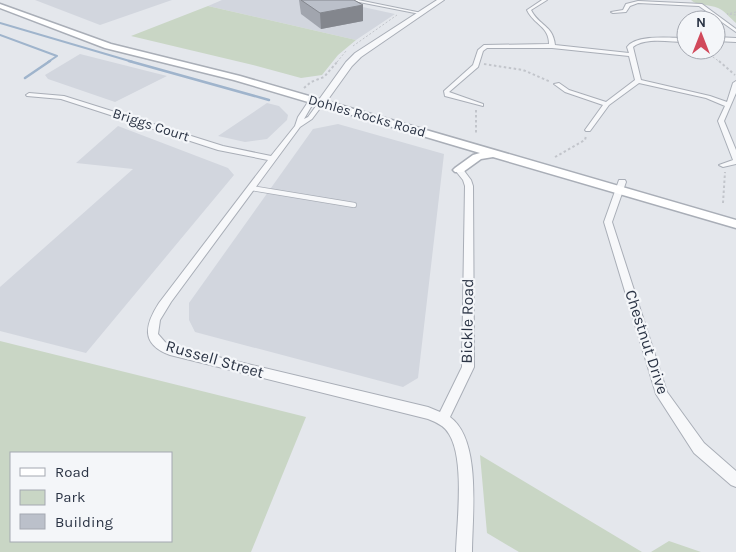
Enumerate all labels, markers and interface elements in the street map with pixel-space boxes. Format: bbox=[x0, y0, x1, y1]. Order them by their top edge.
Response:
north arrow bbox=[676, 10, 726, 60]
text: N bbox=[696, 14, 706, 31]
street label: Dohles Rocks Road bbox=[306, 91, 428, 141]
street label: Briggs Court bbox=[111, 105, 191, 145]
street label: Bickle Road bbox=[457, 278, 477, 364]
street label: Chestnut Drive bbox=[621, 287, 673, 397]
street label: Russell Street bbox=[164, 336, 266, 382]
legend bbox=[10, 452, 172, 542]
text: Road bbox=[55, 463, 90, 481]
text: Park bbox=[55, 488, 85, 506]
text: Building bbox=[55, 513, 113, 531]

